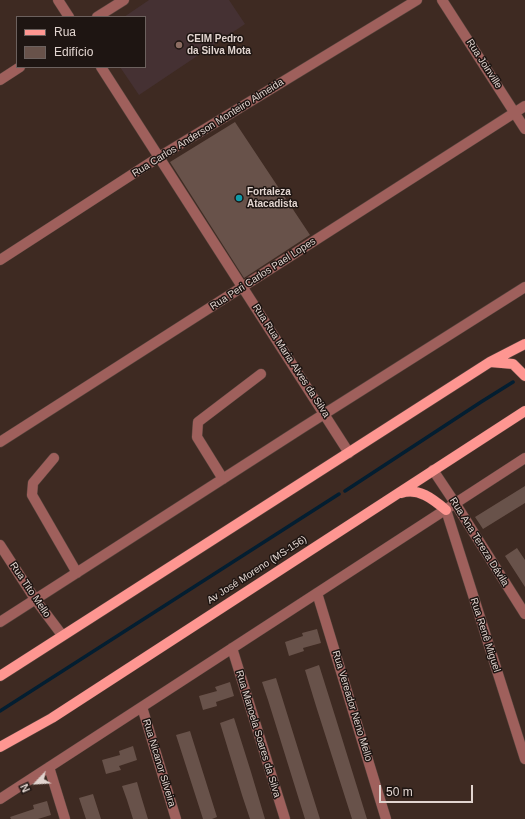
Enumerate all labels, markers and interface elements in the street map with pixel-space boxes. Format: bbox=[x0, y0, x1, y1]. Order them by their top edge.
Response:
legend bbox=[16, 16, 146, 68]
text: Rua bbox=[54, 25, 76, 39]
place label: CEIM Pedro da Silva Mota bbox=[187, 33, 251, 56]
street label: Rua Joinville bbox=[464, 37, 504, 91]
marker: CEIM Pedro da Silva Mota bbox=[174, 40, 184, 50]
text: Edifício bbox=[54, 45, 93, 59]
street label: Rua Carlos Anderson Monteiro Almeida bbox=[130, 76, 286, 180]
place label: Fortaleza Atacadista bbox=[247, 186, 298, 210]
marker: Fortaleza Atacadista bbox=[234, 193, 244, 203]
street label: Rua Peri Carlos Pael Lopes bbox=[208, 235, 318, 313]
street label: Rua Rua Maria Alves da Silva bbox=[250, 302, 332, 420]
street label: Rua Ana Tereza Dávila bbox=[447, 495, 511, 589]
street label: Av José Moreno (MS-156) bbox=[205, 533, 309, 607]
street label: Rua Tito Mello bbox=[7, 560, 53, 620]
street label: Rua Renê Miguel bbox=[467, 596, 503, 674]
street label: Rua Vereador Neno Mello bbox=[329, 649, 375, 763]
street label: Rua Manoela Soares da Silva bbox=[233, 669, 283, 799]
street label: Rua Nicanor Silveira bbox=[140, 718, 178, 808]
north arrow bbox=[16, 763, 56, 803]
scale bar bbox=[381, 777, 475, 803]
text: N bbox=[18, 782, 32, 794]
text: 50 m bbox=[386, 785, 413, 799]

